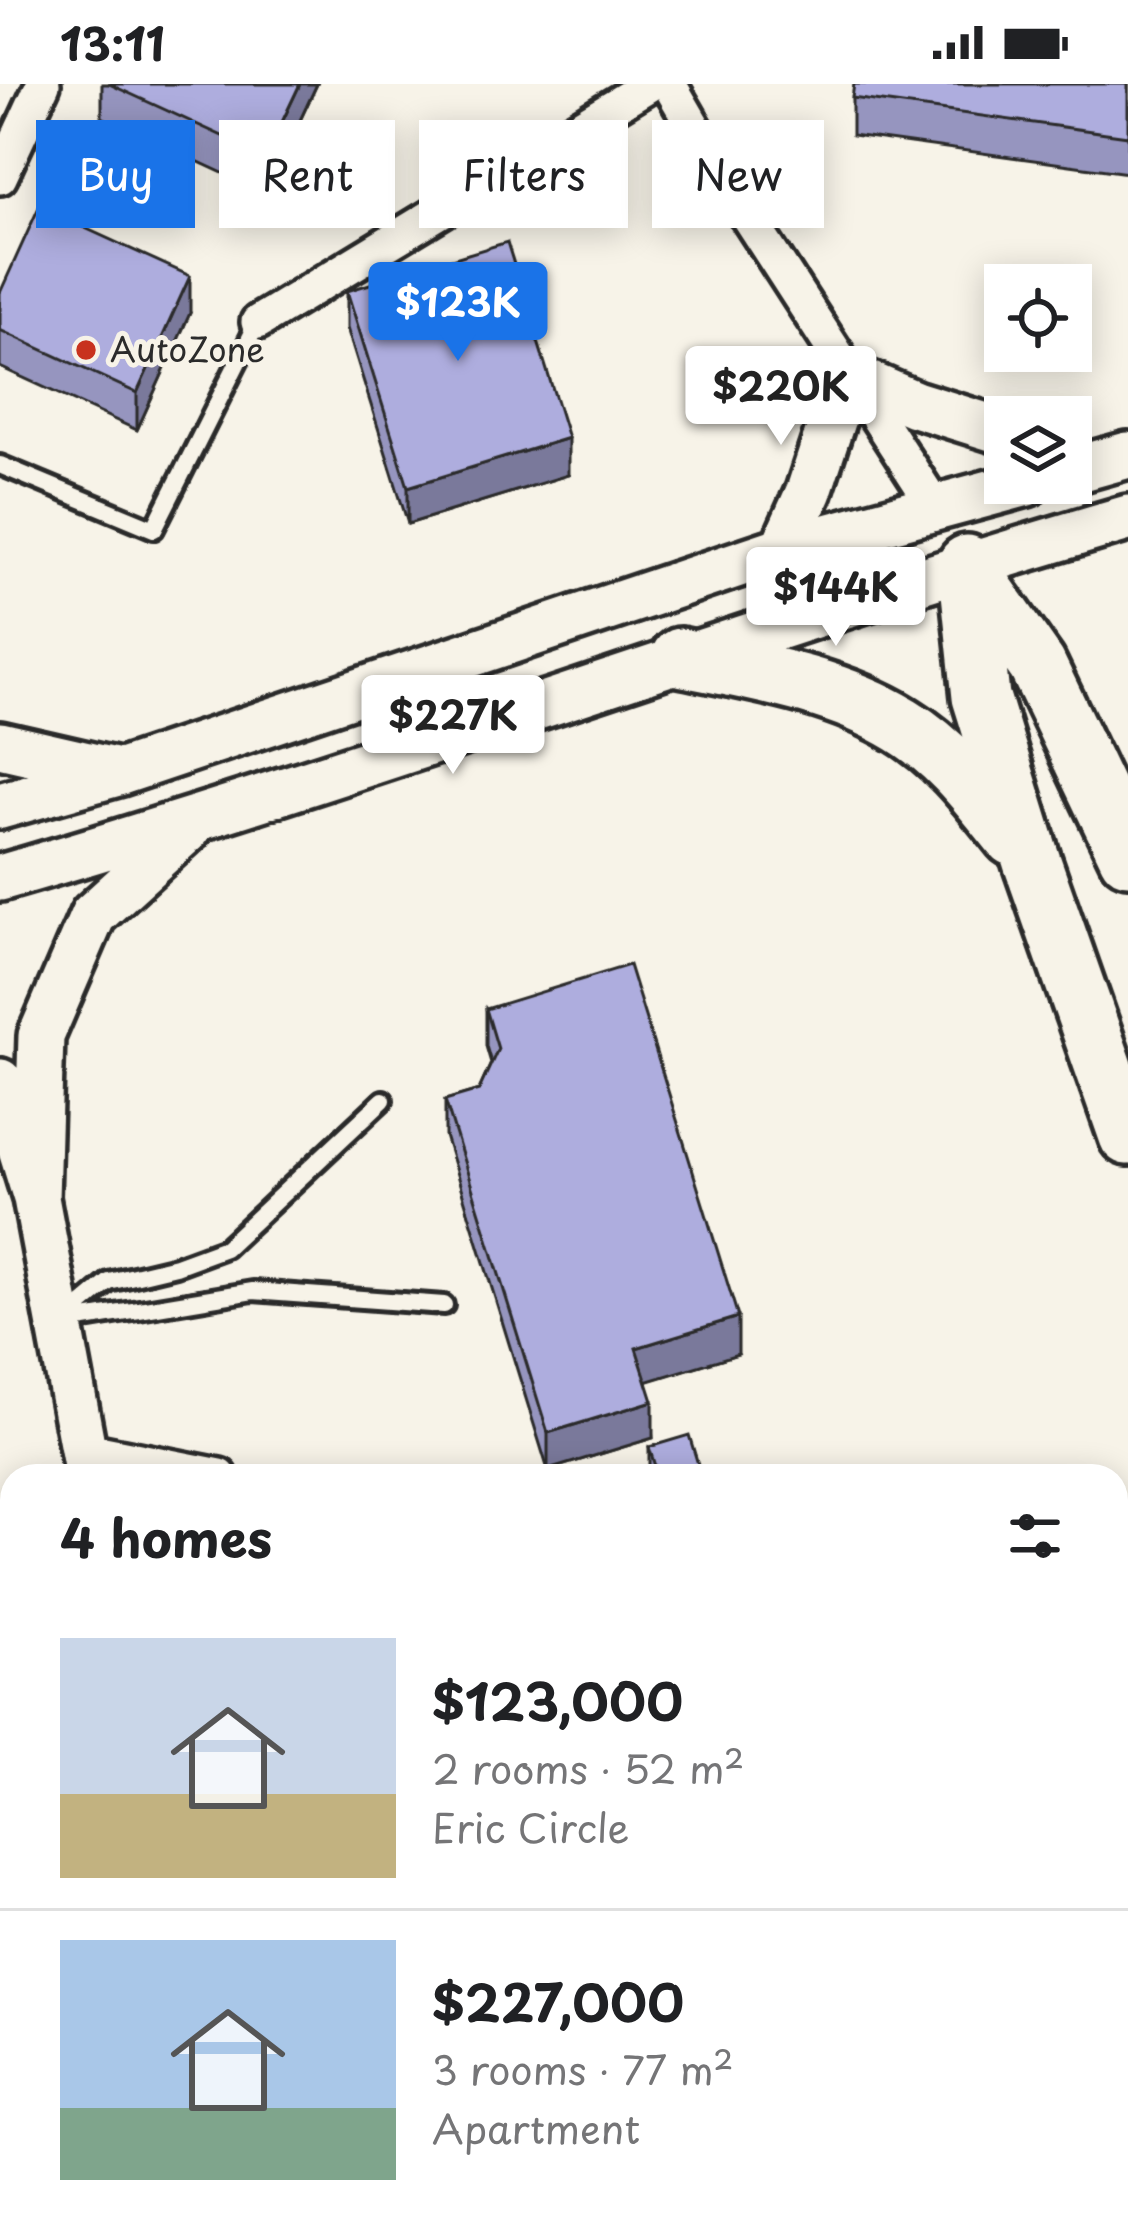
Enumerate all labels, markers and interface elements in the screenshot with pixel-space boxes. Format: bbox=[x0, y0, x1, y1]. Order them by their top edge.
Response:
text: 13:11 bbox=[60, 8, 165, 76]
chip: Buy bbox=[36, 120, 195, 228]
chip: Rent bbox=[219, 120, 395, 228]
chip: Filters bbox=[419, 120, 628, 228]
chip: New bbox=[652, 120, 824, 228]
pin: $123K bbox=[374, 262, 542, 364]
map controls bbox=[984, 264, 1092, 504]
button: locate bbox=[984, 264, 1092, 372]
text: $123K bbox=[395, 271, 521, 330]
place label: AutoZone bbox=[110, 323, 265, 373]
marker: AutoZone bbox=[73, 337, 99, 363]
pin: $220K bbox=[697, 346, 865, 448]
text: $220K bbox=[712, 355, 850, 414]
button: layers bbox=[984, 396, 1092, 504]
pin: $144K bbox=[752, 547, 920, 649]
text: $144K bbox=[773, 556, 899, 615]
pin: $227K bbox=[369, 675, 537, 777]
text: $227K bbox=[388, 684, 518, 743]
text: 4 homes bbox=[60, 1498, 272, 1575]
icon: filters bbox=[1002, 1503, 1068, 1569]
text: $123,000 bbox=[432, 1661, 683, 1738]
icon: home bbox=[156, 1686, 300, 1830]
text: 2 rooms · 52 m² bbox=[432, 1738, 744, 1797]
text: Eric Circle bbox=[432, 1797, 629, 1856]
text: $227,000 bbox=[432, 1962, 684, 2039]
icon: home bbox=[156, 1988, 300, 2132]
text: 3 rooms · 77 m² bbox=[432, 2039, 734, 2098]
text: Apartment bbox=[432, 2098, 640, 2157]

